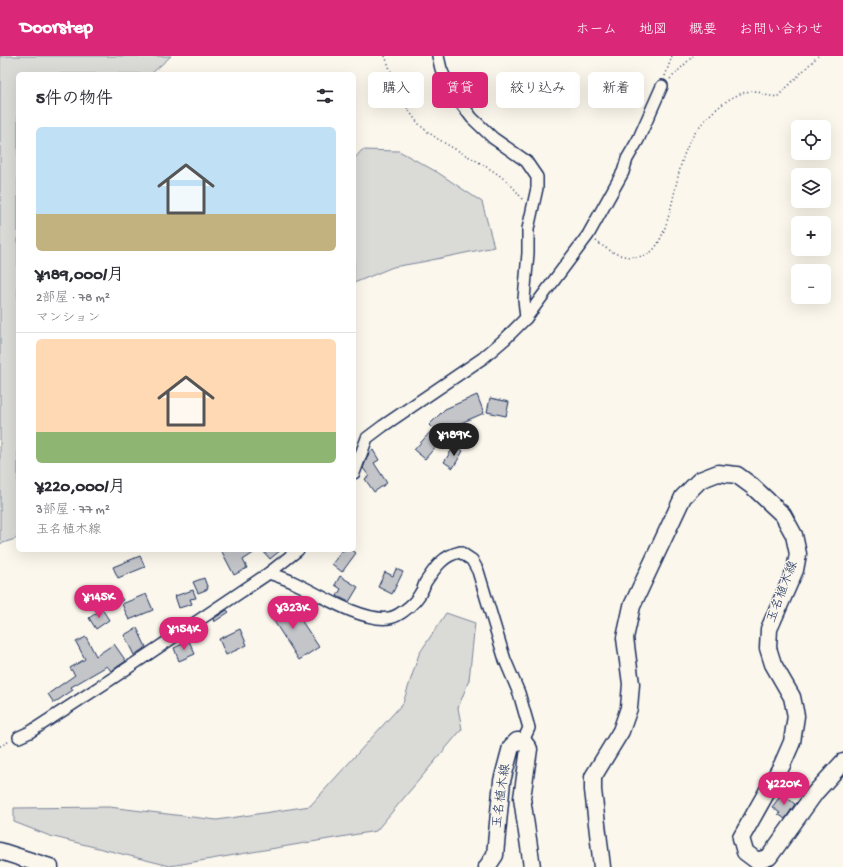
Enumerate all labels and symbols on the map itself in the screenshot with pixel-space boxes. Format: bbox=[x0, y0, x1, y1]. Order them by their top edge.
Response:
pin: ¥189K bbox=[426, 423, 482, 457]
street label: 玉名植木線 bbox=[764, 558, 802, 625]
pin: ¥145K bbox=[71, 585, 127, 619]
pin: ¥323K bbox=[265, 596, 321, 630]
pin: ¥154K bbox=[156, 617, 212, 651]
street label: 玉名植木線 bbox=[490, 762, 514, 829]
pin: ¥220K bbox=[756, 772, 812, 806]

